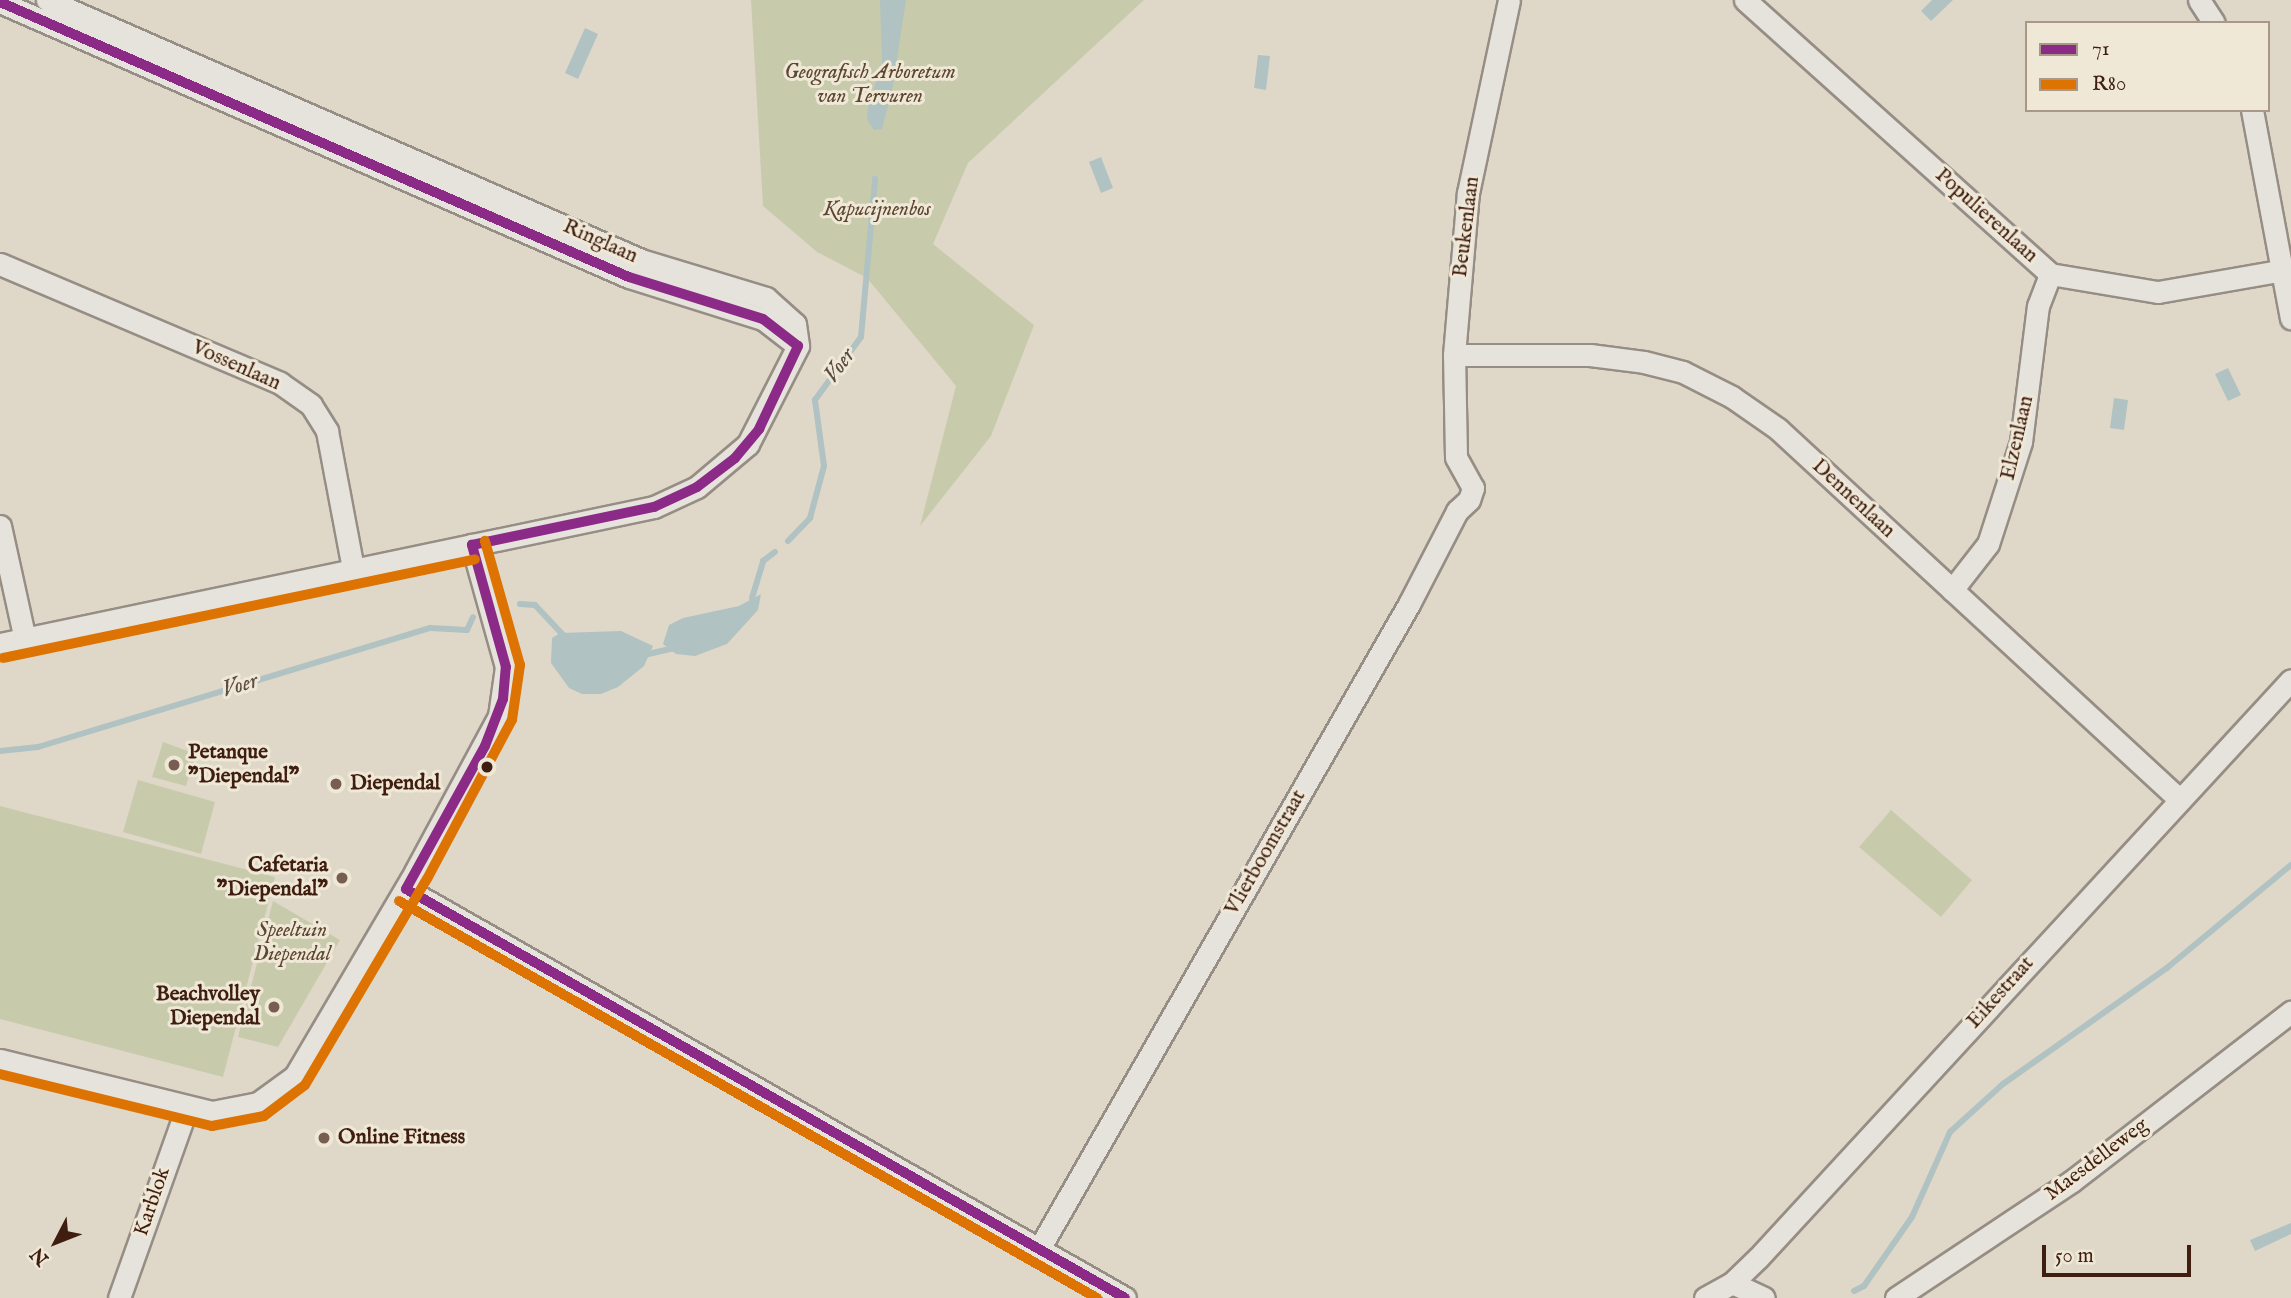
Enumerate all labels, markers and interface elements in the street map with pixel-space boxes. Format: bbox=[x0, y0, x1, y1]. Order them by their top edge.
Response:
legend bbox=[2025, 21, 2270, 112]
text: 71 bbox=[2092, 36, 2110, 63]
park label: Geografisch Arboretum van Tervuren bbox=[784, 60, 956, 110]
text: R80 bbox=[2092, 71, 2126, 98]
street label: Populierenlaan bbox=[1929, 163, 2043, 269]
street label: Beukenlaan bbox=[1448, 175, 1486, 279]
park label: Kapucijnenbos bbox=[823, 197, 931, 223]
street label: Ringlaan bbox=[559, 214, 641, 270]
street label: Vossenlaan bbox=[188, 335, 284, 397]
water label: Voer bbox=[818, 343, 862, 389]
street label: Elzenlaan bbox=[1996, 393, 2040, 483]
street label: Dennenlaan bbox=[1806, 454, 1900, 544]
water label: Voer bbox=[219, 667, 261, 705]
place label: Petanque "Diependal" bbox=[188, 740, 299, 790]
marker: Petanque "Diependal" bbox=[166, 757, 182, 773]
unlabelled marker bbox=[480, 760, 494, 774]
place label: Diependal bbox=[350, 771, 440, 797]
marker: Diependal bbox=[328, 776, 344, 792]
street label: Vlierboomstraat bbox=[1220, 786, 1312, 920]
place label: Cafetaria "Diependal" bbox=[217, 853, 328, 903]
marker: Cafetaria "Diependal" bbox=[334, 870, 350, 886]
park label: Speeltuin Diependal bbox=[253, 918, 331, 968]
street label: Eikestraat bbox=[1962, 952, 2040, 1034]
place label: Beachvolley Diependal bbox=[156, 982, 260, 1032]
marker: Beachvolley Diependal bbox=[266, 999, 282, 1015]
street label: Maesdelleweg bbox=[2041, 1113, 2153, 1207]
place label: Online Fitness bbox=[338, 1125, 465, 1151]
marker: Online Fitness bbox=[316, 1130, 332, 1146]
street label: Karblok bbox=[129, 1164, 177, 1240]
north arrow bbox=[21, 1207, 91, 1277]
scale bar bbox=[2046, 1232, 2195, 1276]
text: N bbox=[26, 1242, 55, 1270]
text: 50 m bbox=[2055, 1243, 2094, 1270]

